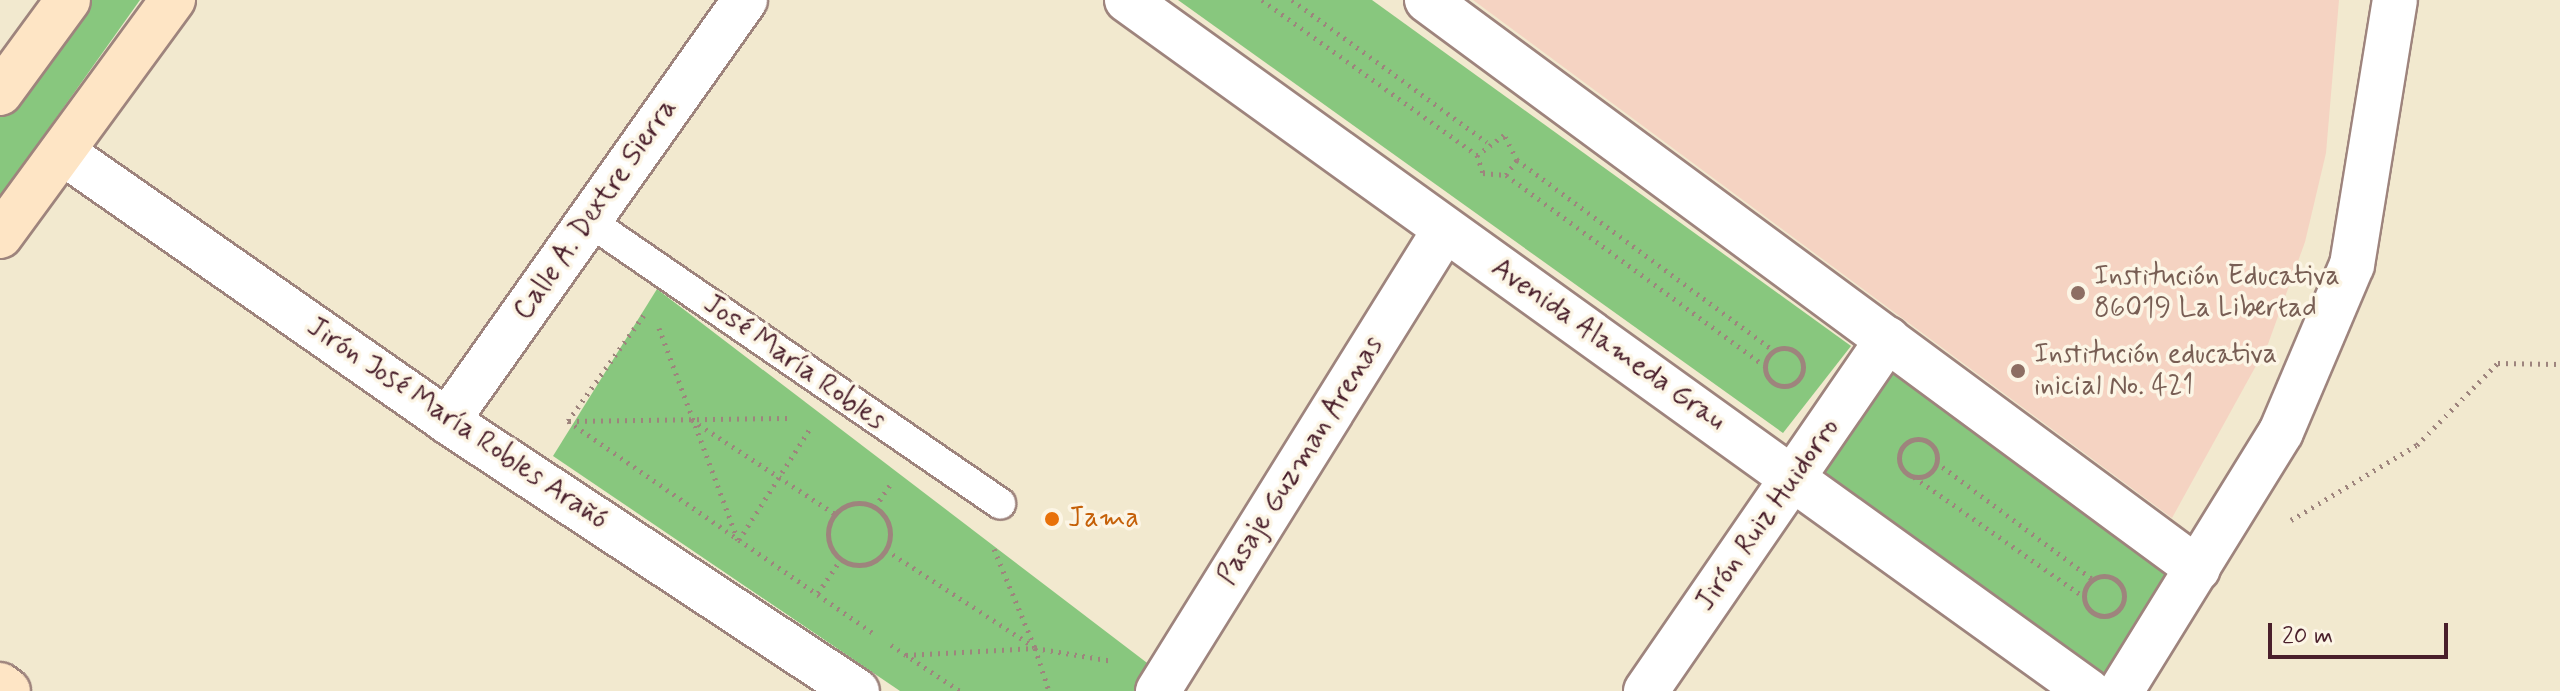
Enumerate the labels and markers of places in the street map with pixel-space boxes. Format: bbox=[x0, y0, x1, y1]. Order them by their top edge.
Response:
place label: Institución Educativa 86019 La Libertad bbox=[2094, 260, 2340, 326]
marker: Institución Educativa 86019 La Libertad bbox=[2069, 284, 2087, 302]
place label: Institución educativa inicial No. 421 bbox=[2034, 338, 2277, 404]
marker: Institución educativa inicial No. 421 bbox=[2009, 362, 2027, 380]
place label: Jama bbox=[1068, 502, 1139, 536]
marker: Jama bbox=[1043, 510, 1061, 528]

